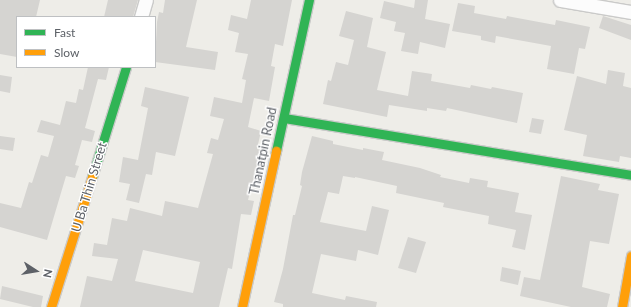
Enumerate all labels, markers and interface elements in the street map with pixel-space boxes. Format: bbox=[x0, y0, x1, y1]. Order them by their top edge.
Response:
legend bbox=[16, 16, 156, 68]
text: Fast bbox=[54, 25, 75, 40]
text: Slow bbox=[54, 45, 79, 60]
street label: Thanatpin Road bbox=[246, 106, 280, 196]
street label: U Ba Thin Street bbox=[68, 140, 110, 234]
north arrow bbox=[16, 251, 56, 291]
text: N bbox=[41, 268, 55, 279]

